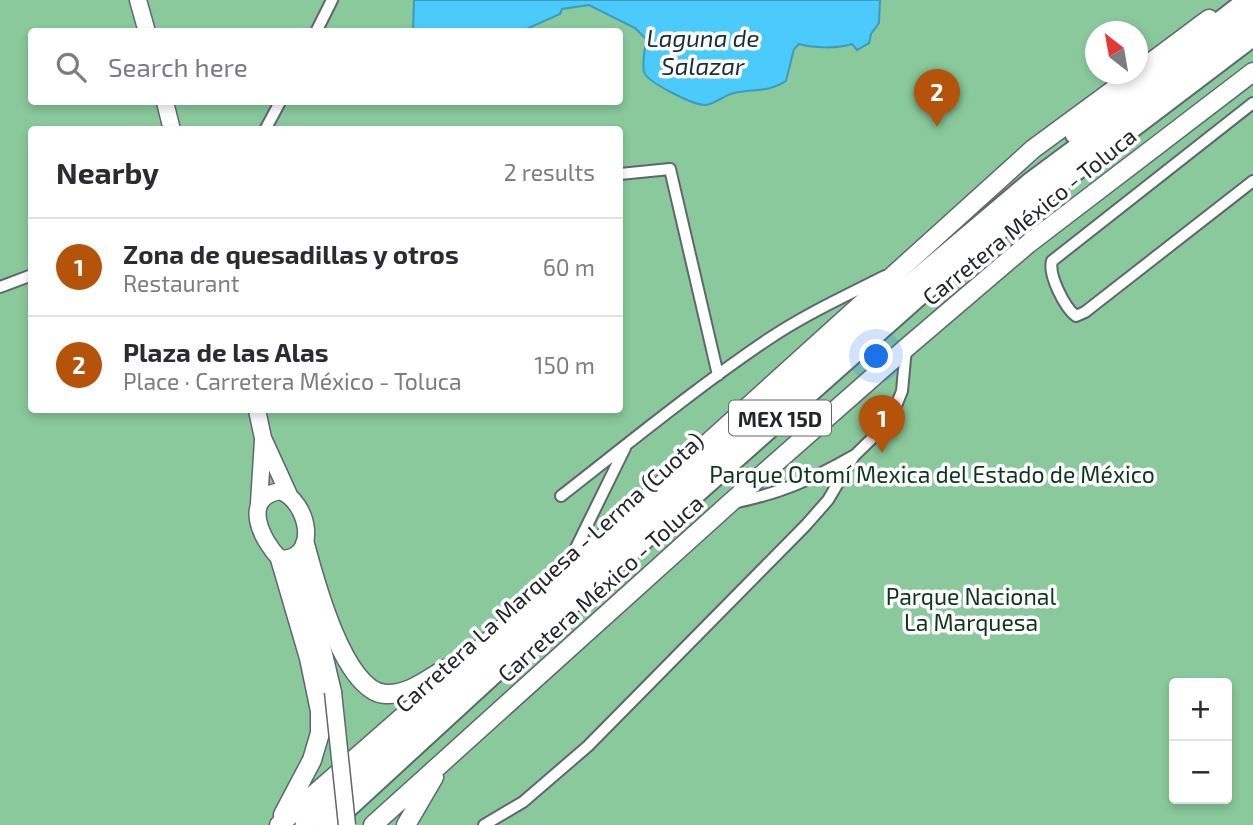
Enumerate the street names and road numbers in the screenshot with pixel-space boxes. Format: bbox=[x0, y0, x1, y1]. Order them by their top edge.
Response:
street label: Carretera México - Toluca bbox=[917, 121, 1141, 311]
road number: MEX 15D bbox=[729, 400, 831, 436]
street label: Carretera La Marquesa - Lerma (Cuota) bbox=[389, 426, 709, 718]
street label: Carretera México - Toluca bbox=[492, 488, 708, 688]

